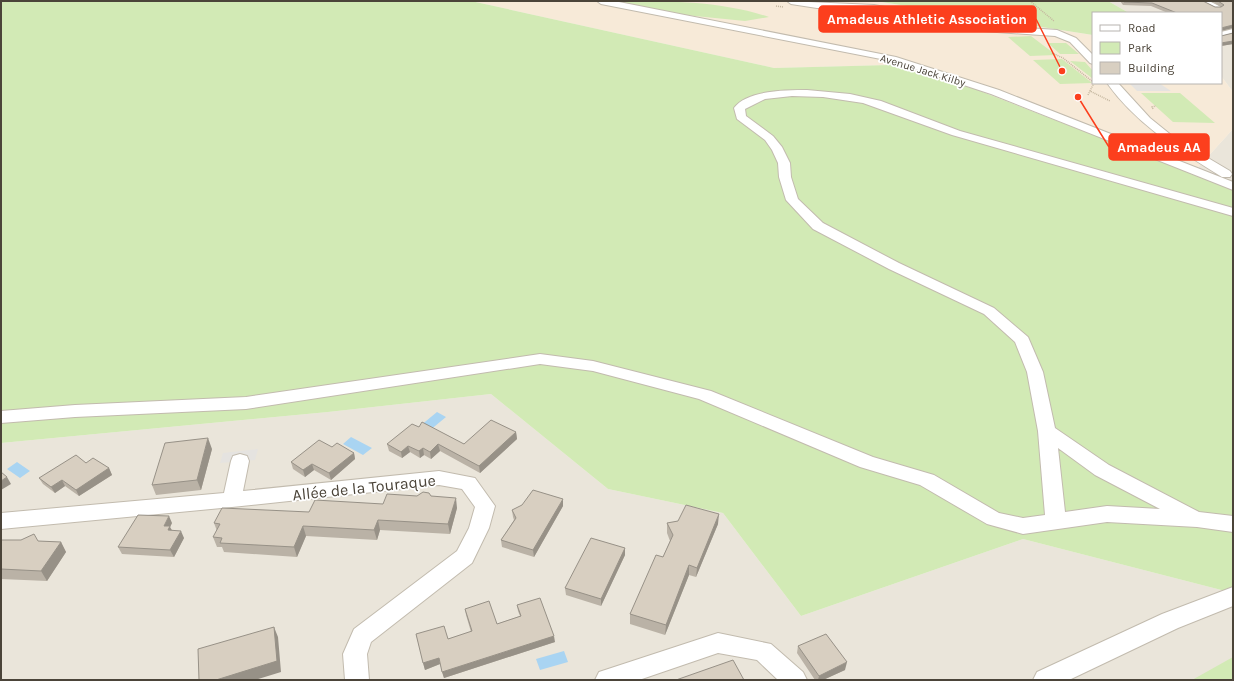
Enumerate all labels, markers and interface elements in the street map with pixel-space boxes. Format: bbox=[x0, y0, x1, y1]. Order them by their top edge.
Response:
callout: Amadeus Athletic Association bbox=[819, 6, 1036, 32]
text: Amadeus Athletic Association bbox=[827, 11, 1027, 28]
legend bbox=[1092, 12, 1222, 84]
text: Road bbox=[1128, 21, 1156, 35]
text: Park bbox=[1128, 41, 1153, 55]
street label: Avenue Jack Kilby bbox=[879, 51, 967, 90]
text: Building bbox=[1128, 61, 1175, 75]
callout: Amadeus AA bbox=[1109, 134, 1209, 160]
text: Amadeus AA bbox=[1117, 139, 1201, 156]
street label: Allée de la Touraque bbox=[291, 471, 437, 504]

